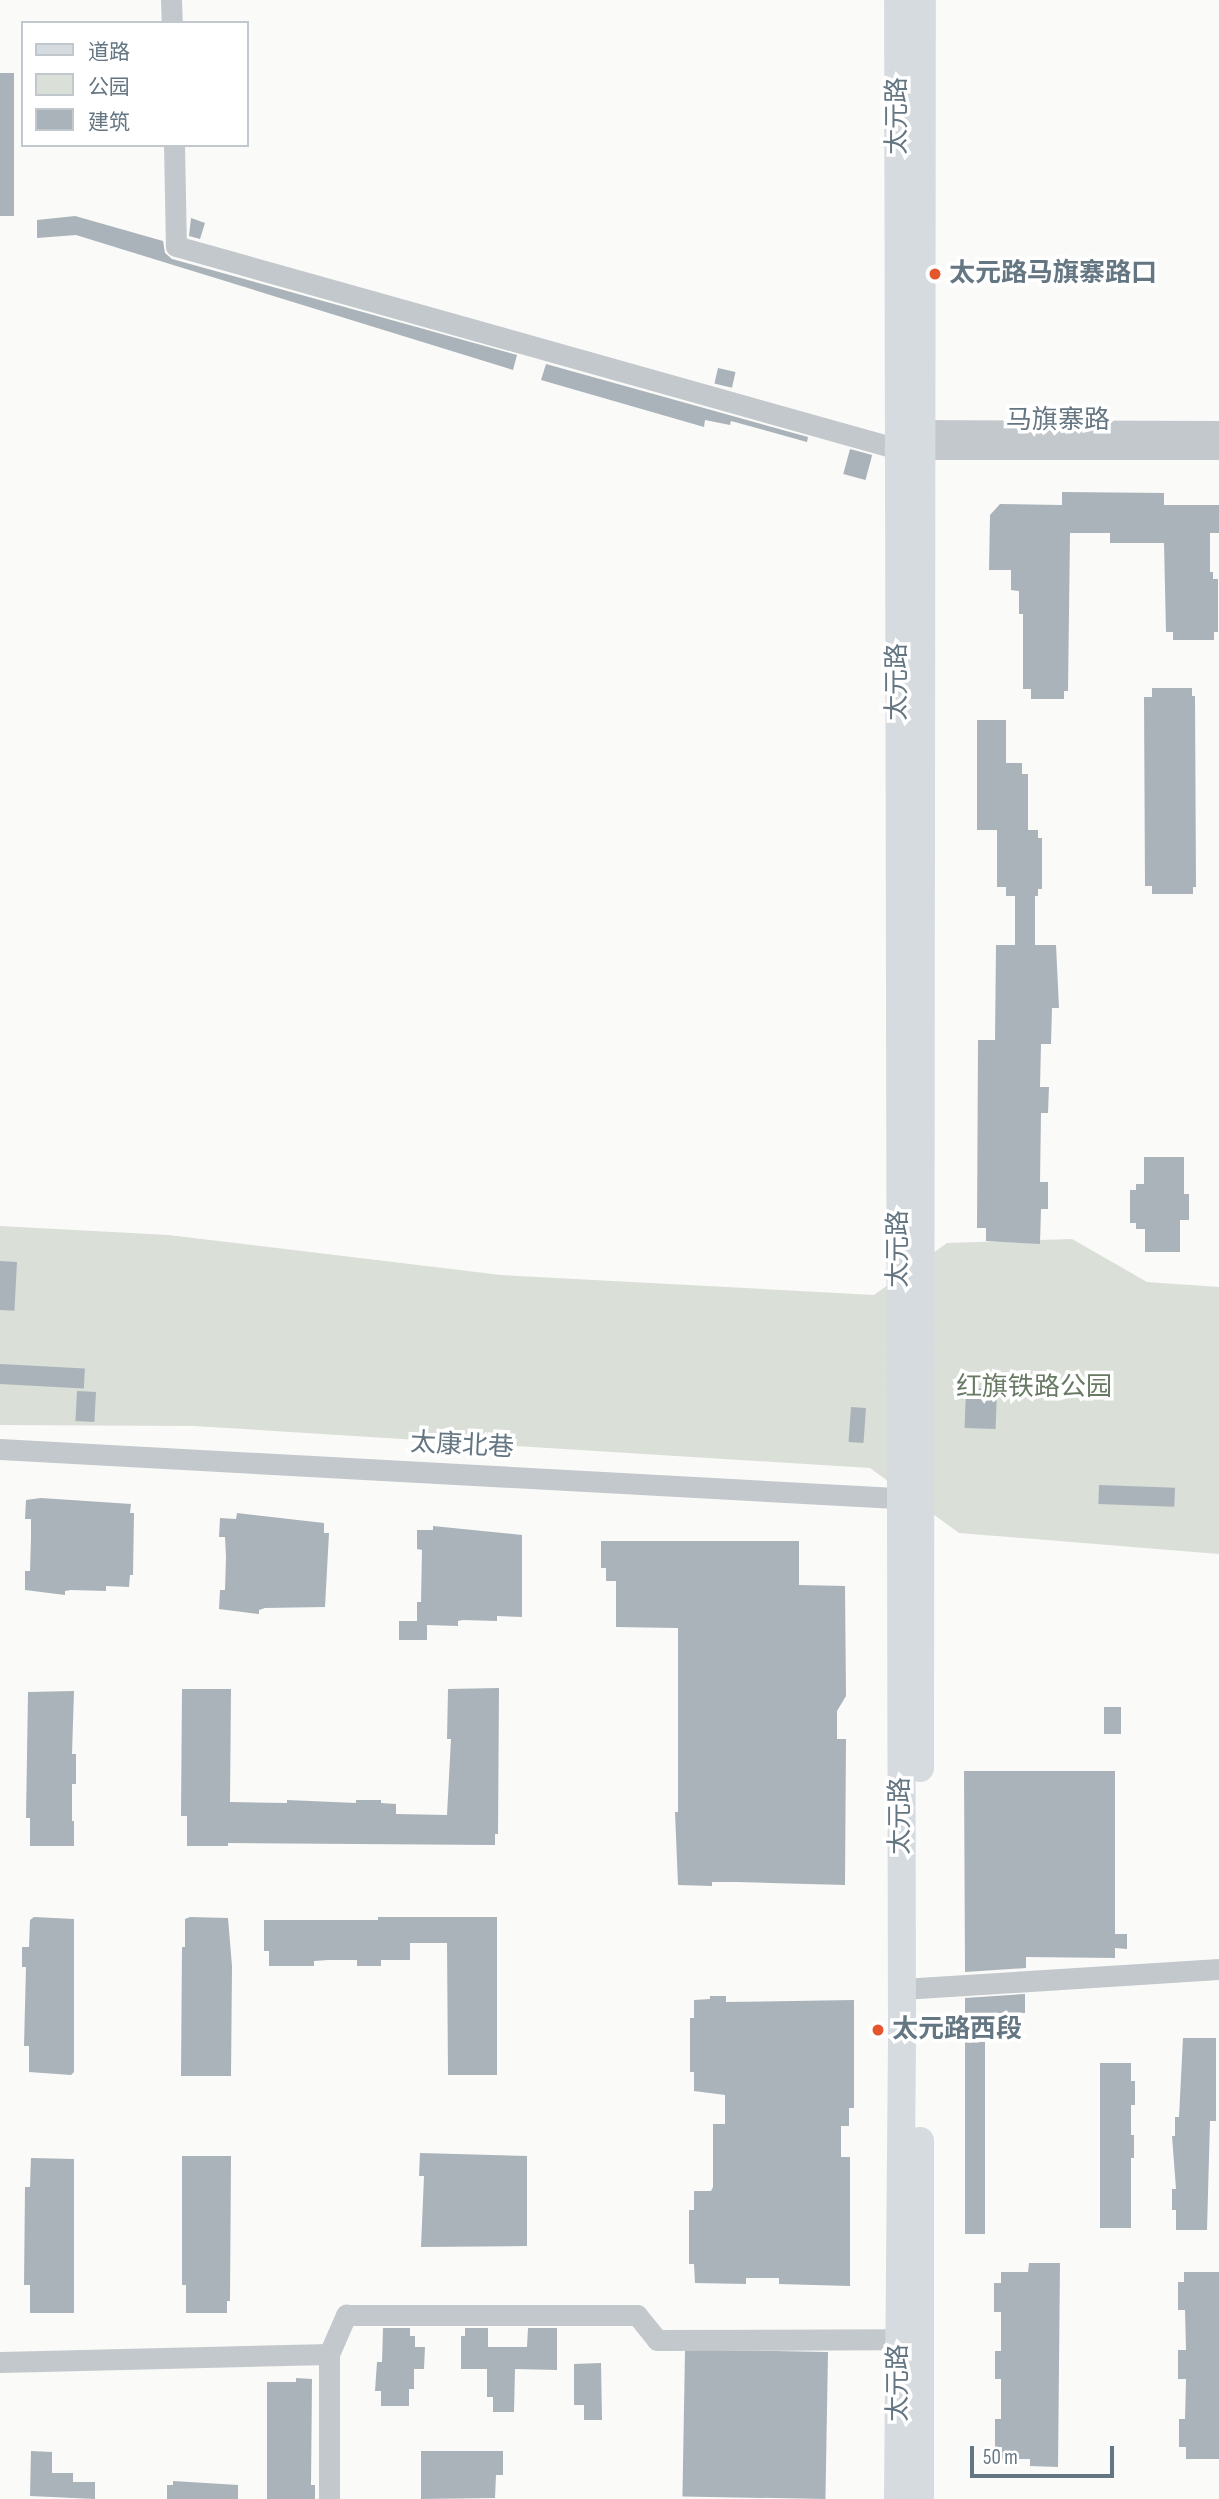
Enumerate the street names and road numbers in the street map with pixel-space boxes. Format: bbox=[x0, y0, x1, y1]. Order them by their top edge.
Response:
street label: 太元路 bbox=[882, 77, 914, 155]
street label: 马旗寨路 bbox=[1006, 405, 1110, 437]
street label: 太元路 bbox=[882, 643, 914, 721]
street label: 太元路 bbox=[883, 1210, 915, 1288]
street label: 太康北巷 bbox=[409, 1428, 515, 1464]
street label: 太元路 bbox=[885, 1777, 917, 1855]
street label: 太元路 bbox=[883, 2344, 915, 2422]

